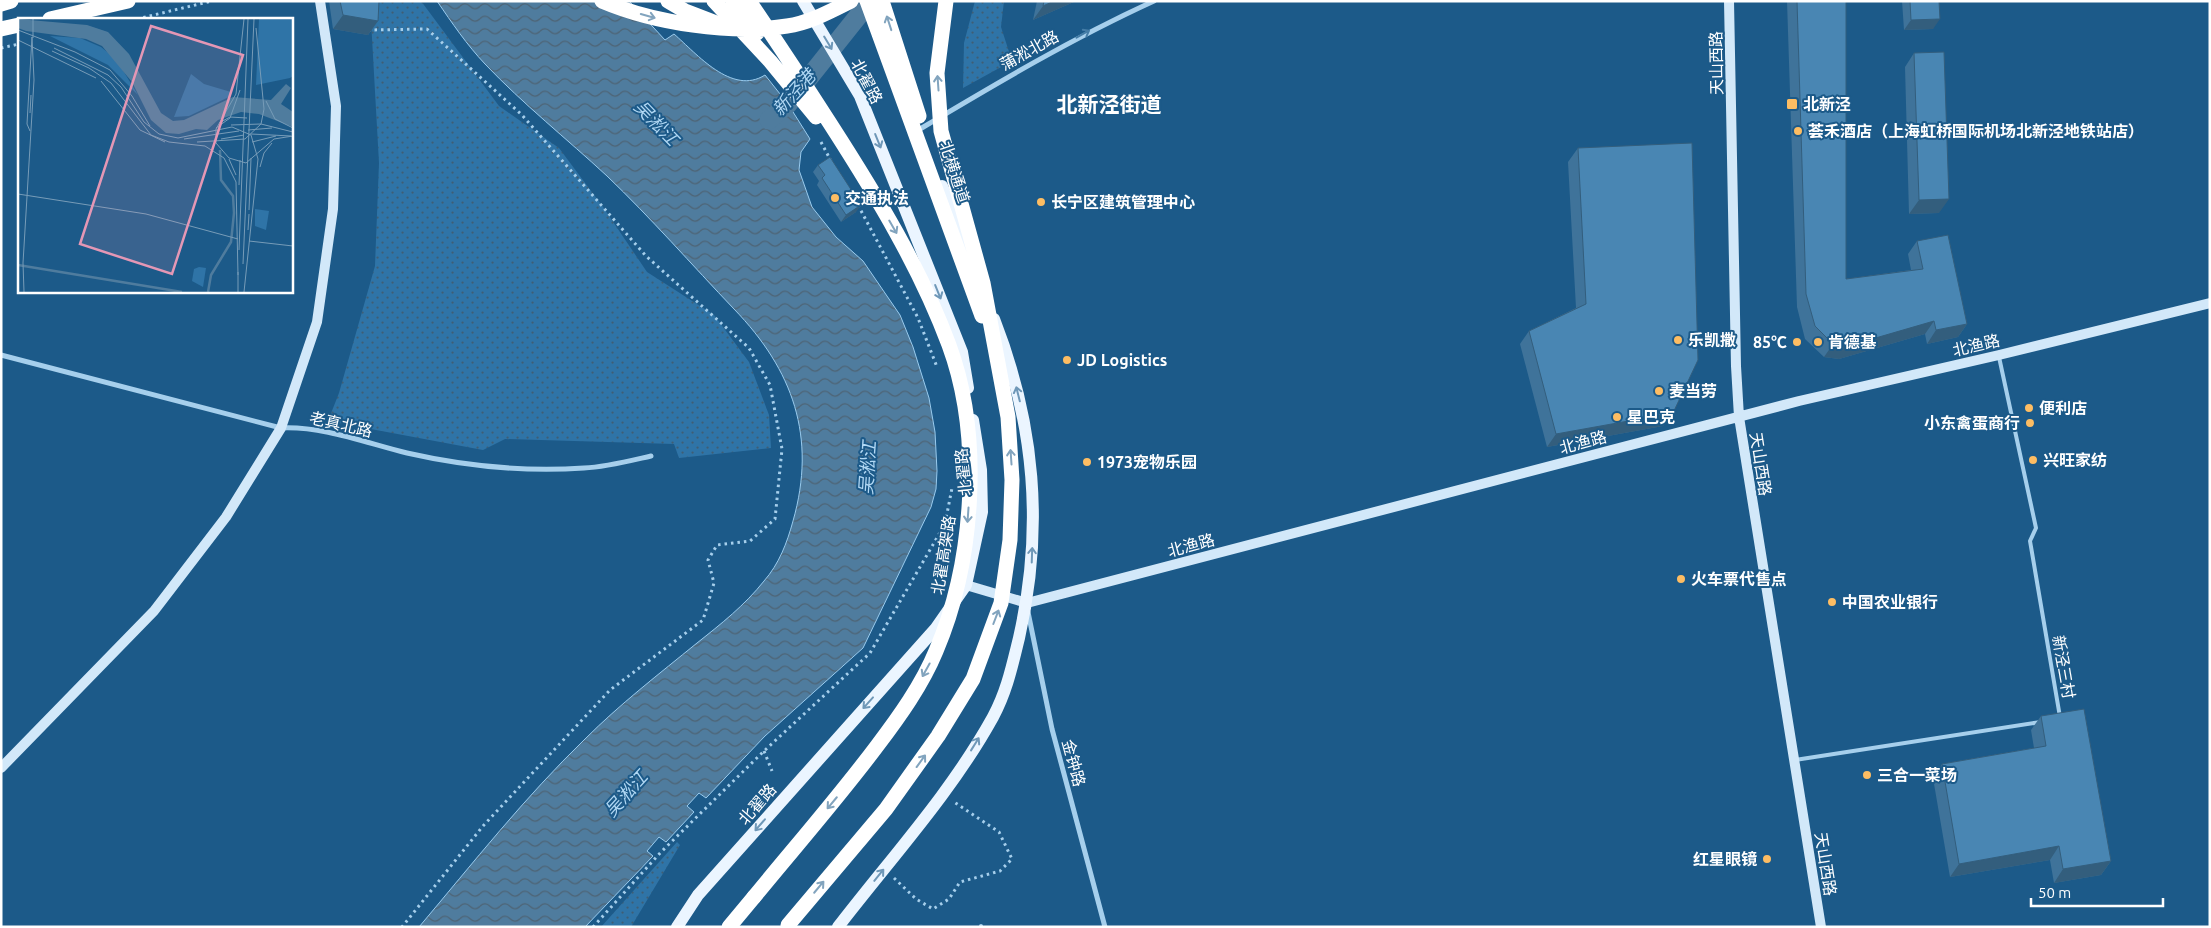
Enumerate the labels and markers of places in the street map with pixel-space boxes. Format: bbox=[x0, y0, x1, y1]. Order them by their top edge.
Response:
place label: 北新泾 bbox=[1803, 95, 1851, 113]
marker: 北新泾 bbox=[1785, 97, 1799, 111]
place label: 荟禾酒店（上海虹桥国际机场北新泾地铁站店） bbox=[1808, 122, 2144, 140]
marker: 荟禾酒店（上海虹桥国际机场北新泾地铁站店） bbox=[1792, 125, 1804, 137]
place label: 交通执法 bbox=[845, 189, 909, 207]
marker: 交通执法 bbox=[829, 192, 841, 204]
place label: 长宁区建筑管理中心 bbox=[1051, 193, 1195, 211]
marker: 长宁区建筑管理中心 bbox=[1035, 196, 1047, 208]
place label: 乐凯撒 bbox=[1688, 331, 1736, 349]
place label: 85℃ bbox=[1753, 333, 1787, 351]
place label: 肯德基 bbox=[1828, 333, 1877, 351]
marker: 乐凯撒 bbox=[1672, 334, 1684, 346]
marker: 85℃ bbox=[1791, 336, 1803, 348]
marker: 肯德基 bbox=[1812, 336, 1824, 348]
place label: JD Logistics bbox=[1077, 351, 1167, 369]
marker: JD Logistics bbox=[1061, 354, 1073, 366]
place label: 麦当劳 bbox=[1669, 382, 1717, 400]
marker: 麦当劳 bbox=[1653, 385, 1665, 397]
place label: 便利店 bbox=[2039, 399, 2087, 417]
marker: 便利店 bbox=[2023, 402, 2035, 414]
place label: 星巴克 bbox=[1627, 408, 1675, 426]
marker: 星巴克 bbox=[1611, 411, 1623, 423]
place label: 小东禽蛋商行 bbox=[1924, 414, 2020, 432]
marker: 小东禽蛋商行 bbox=[2024, 417, 2036, 429]
place label: 兴旺家纺 bbox=[2043, 451, 2107, 469]
place label: 1973宠物乐园 bbox=[1097, 453, 1197, 471]
marker: 兴旺家纺 bbox=[2027, 454, 2039, 466]
marker: 1973宠物乐园 bbox=[1081, 456, 1093, 468]
place label: 火车票代售点 bbox=[1691, 570, 1787, 588]
marker: 火车票代售点 bbox=[1675, 573, 1687, 585]
place label: 中国农业银行 bbox=[1842, 593, 1938, 611]
marker: 中国农业银行 bbox=[1826, 596, 1838, 608]
place label: 三合一菜场 bbox=[1877, 766, 1957, 784]
marker: 三合一菜场 bbox=[1861, 769, 1873, 781]
place label: 红星眼镜 bbox=[1693, 850, 1757, 868]
marker: 红星眼镜 bbox=[1761, 853, 1773, 865]

